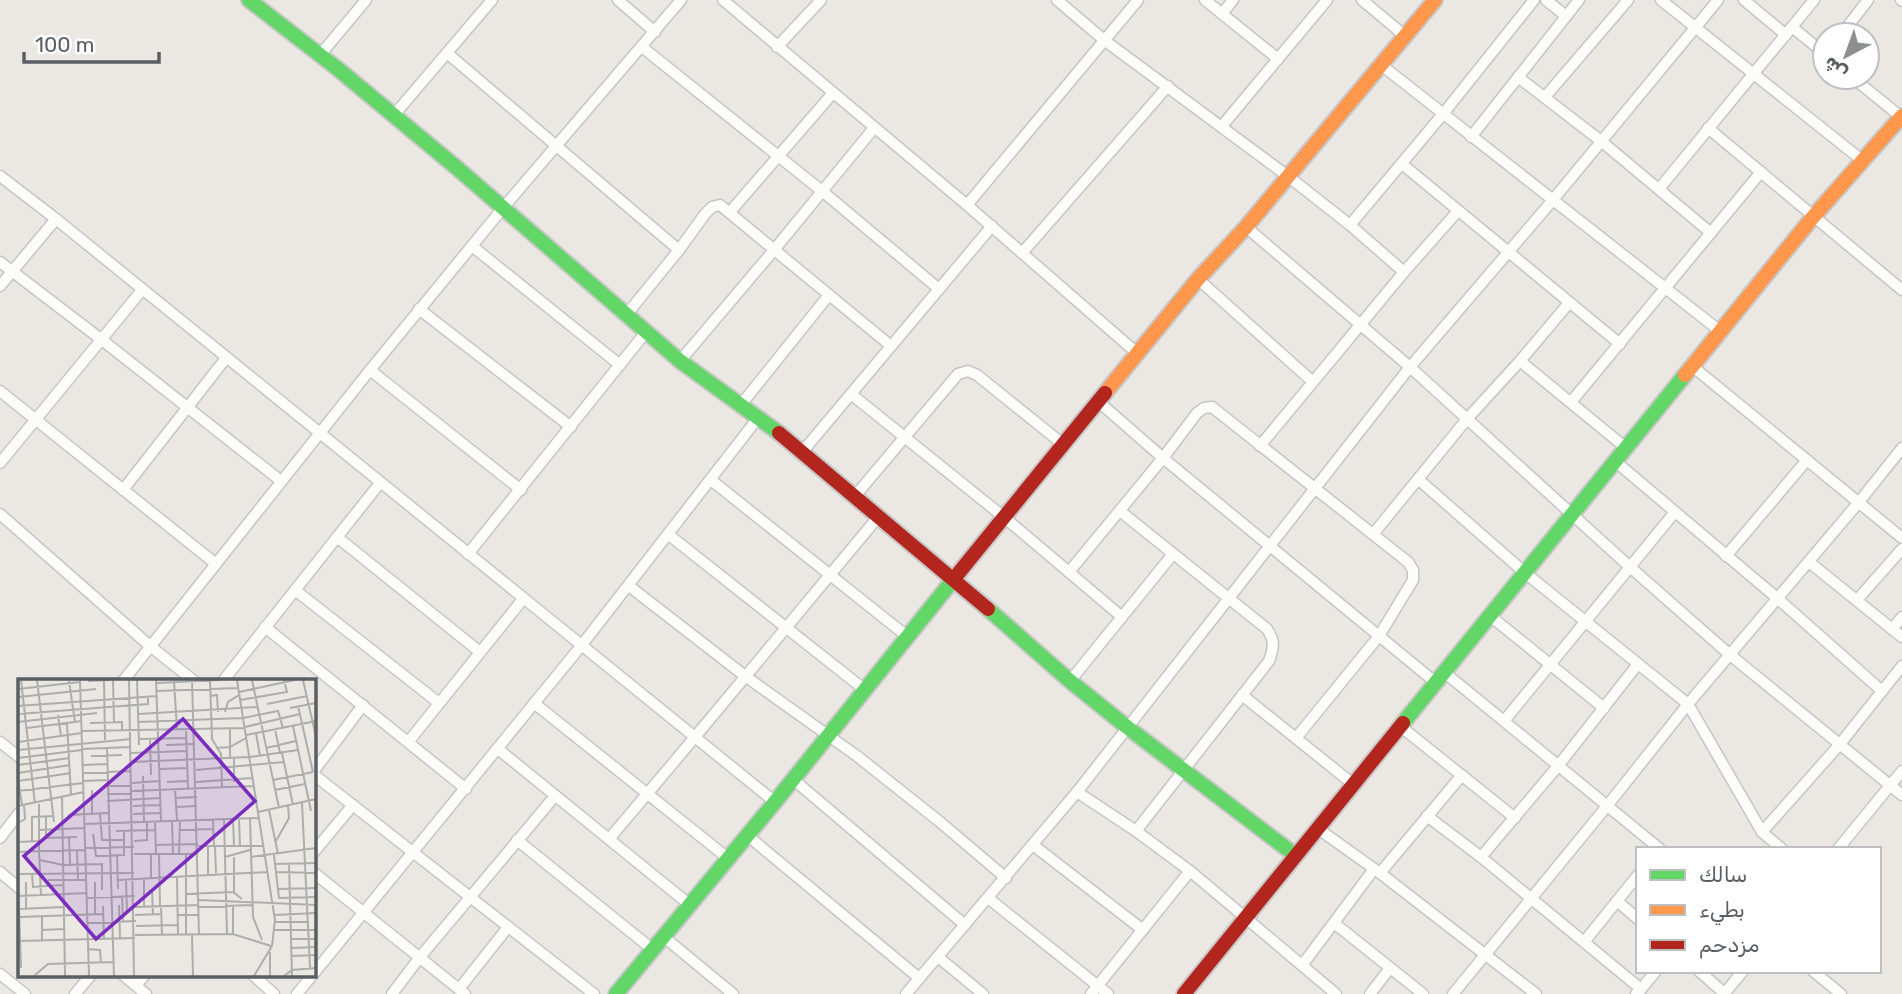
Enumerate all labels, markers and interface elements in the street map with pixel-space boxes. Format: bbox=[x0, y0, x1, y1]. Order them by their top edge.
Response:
scale bar bbox=[24, 21, 159, 65]
north arrow bbox=[1811, 21, 1881, 91]
text: 100 m bbox=[35, 32, 94, 57]
text: ش bbox=[1819, 52, 1852, 85]
inset map bbox=[18, 679, 315, 976]
legend bbox=[1636, 847, 1881, 973]
text: سالك bbox=[1699, 862, 1747, 887]
text: بطيء bbox=[1699, 897, 1745, 926]
text: مزدحم bbox=[1699, 932, 1759, 959]

